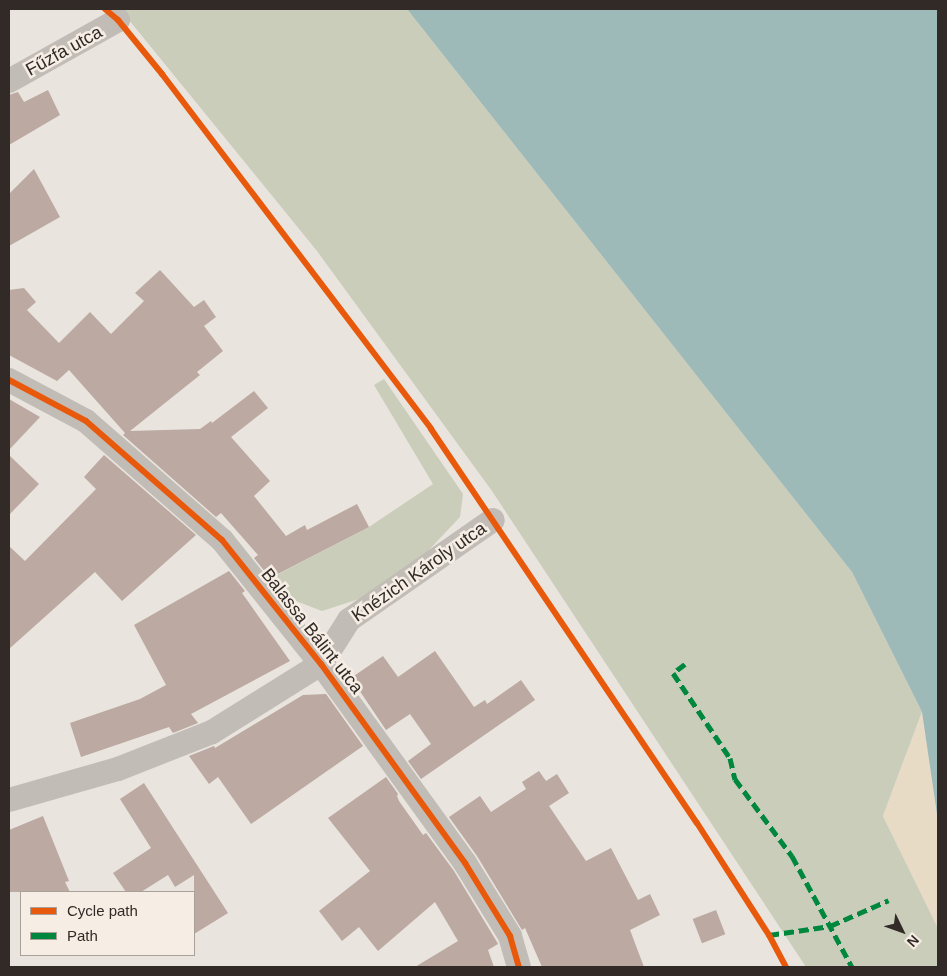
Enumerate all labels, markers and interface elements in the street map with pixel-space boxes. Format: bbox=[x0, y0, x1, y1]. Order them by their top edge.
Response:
street label: Fűzfa utca bbox=[22, 21, 106, 81]
street label: Knézich Károly utca bbox=[348, 518, 490, 626]
street label: Balassa Bálint utca bbox=[256, 564, 368, 698]
legend bbox=[20, 891, 195, 956]
text: Cycle path bbox=[67, 902, 138, 919]
north arrow bbox=[877, 906, 927, 956]
text: Path bbox=[67, 927, 98, 944]
text: N bbox=[904, 932, 922, 950]

